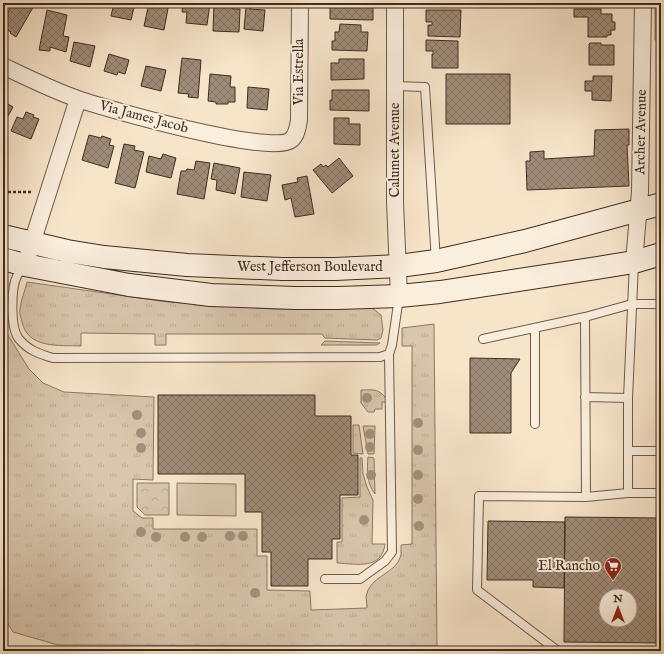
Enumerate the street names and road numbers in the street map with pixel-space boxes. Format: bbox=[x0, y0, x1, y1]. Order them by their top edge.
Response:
street label: Via Estrella bbox=[290, 38, 308, 106]
street label: Archer Avenue bbox=[631, 89, 651, 176]
street label: Via James Jacob bbox=[97, 96, 190, 137]
street label: Calumet Avenue bbox=[386, 102, 404, 197]
street label: West Jefferson Boulevard bbox=[237, 258, 383, 276]

